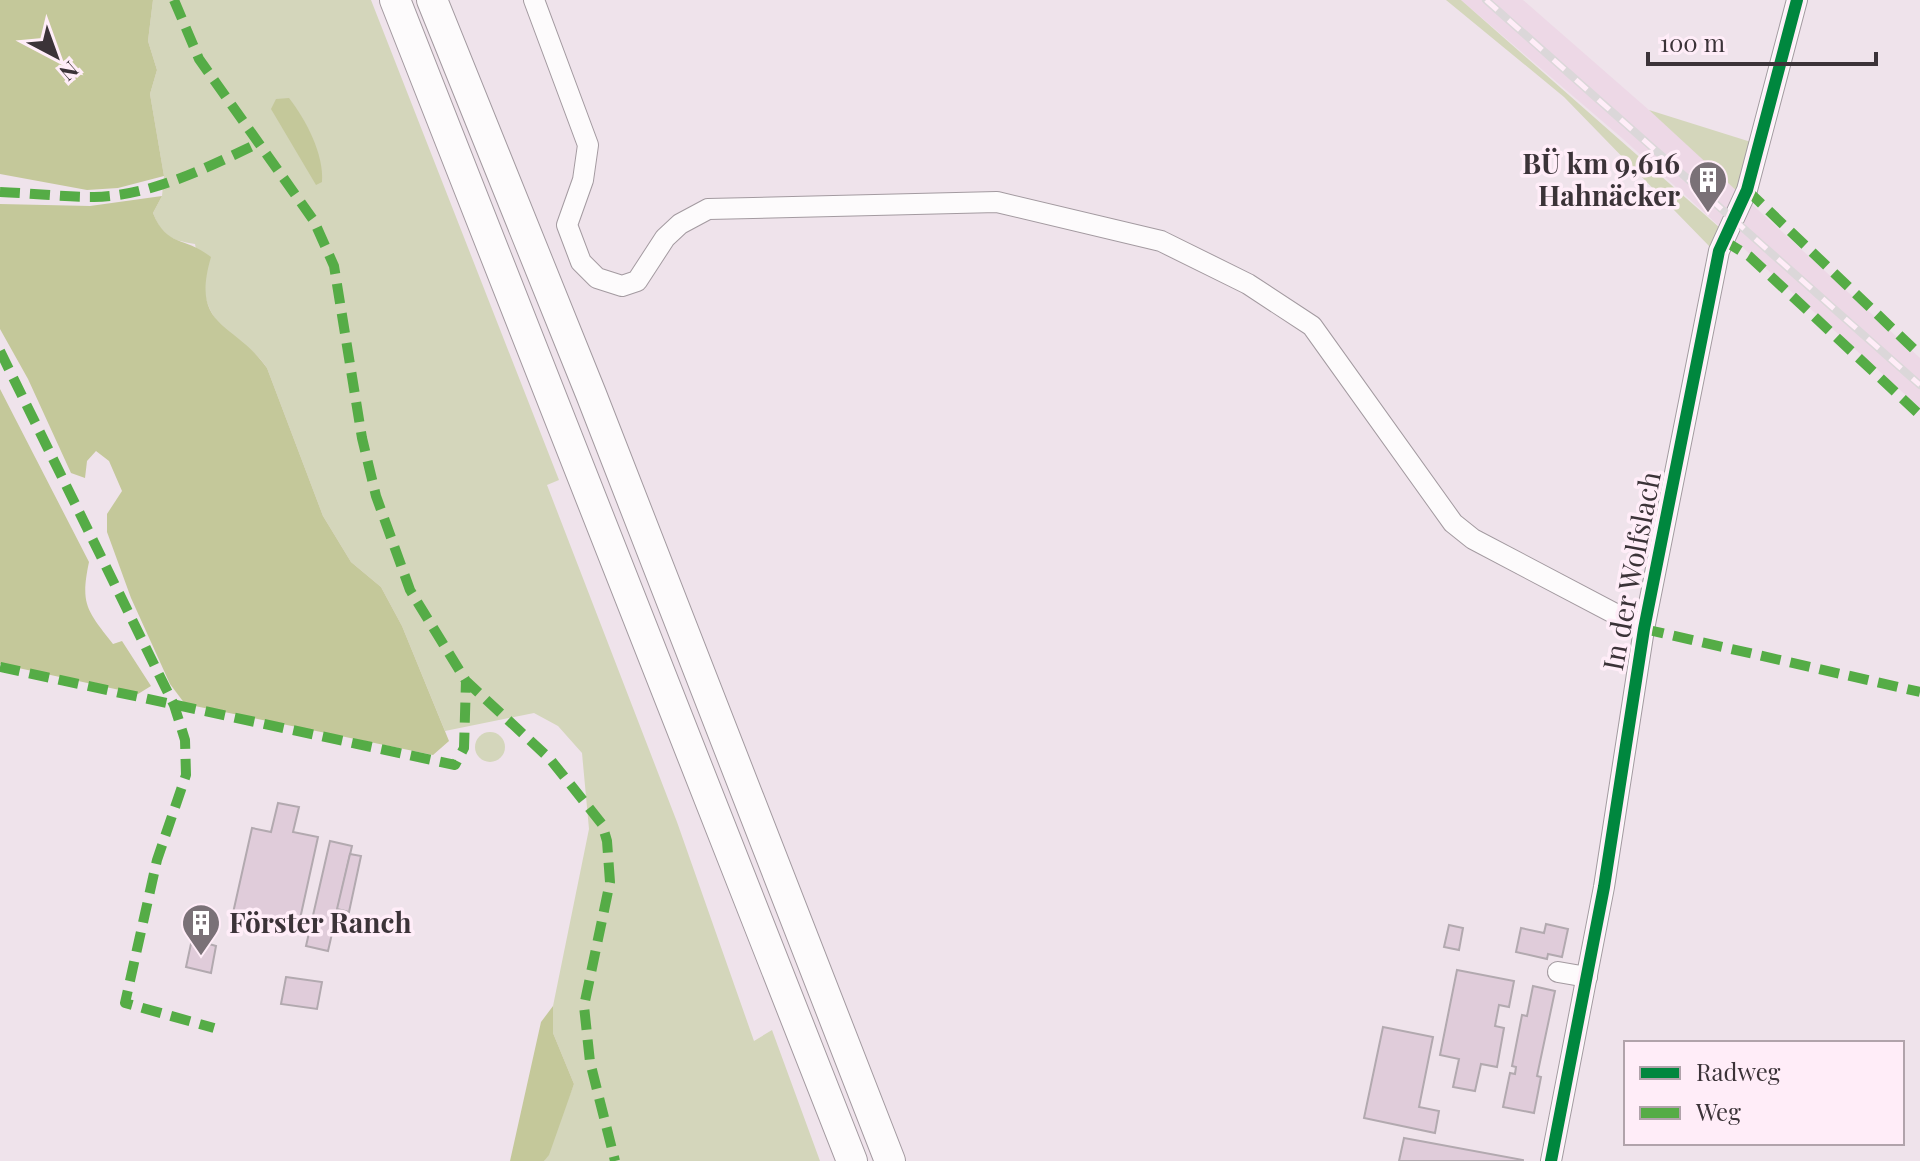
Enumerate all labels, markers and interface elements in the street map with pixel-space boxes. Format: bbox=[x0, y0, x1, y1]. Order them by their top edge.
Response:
north arrow bbox=[16, 16, 96, 96]
scale bar bbox=[1648, 16, 1876, 66]
text: 100 m bbox=[1660, 26, 1725, 58]
text: N bbox=[54, 55, 86, 88]
place label: BÜ km 9,616 Hahnäcker bbox=[1522, 144, 1680, 213]
building icon: BÜ km 9,616 Hahnäcker bbox=[1687, 159, 1729, 214]
street label: In der Wolfslach bbox=[1593, 468, 1668, 673]
building icon: Förster Ranch bbox=[180, 902, 222, 957]
place label: Förster Ranch bbox=[229, 903, 411, 940]
legend bbox=[1624, 1041, 1904, 1145]
text: Radweg bbox=[1696, 1055, 1781, 1087]
text: Weg bbox=[1695, 1095, 1741, 1127]

